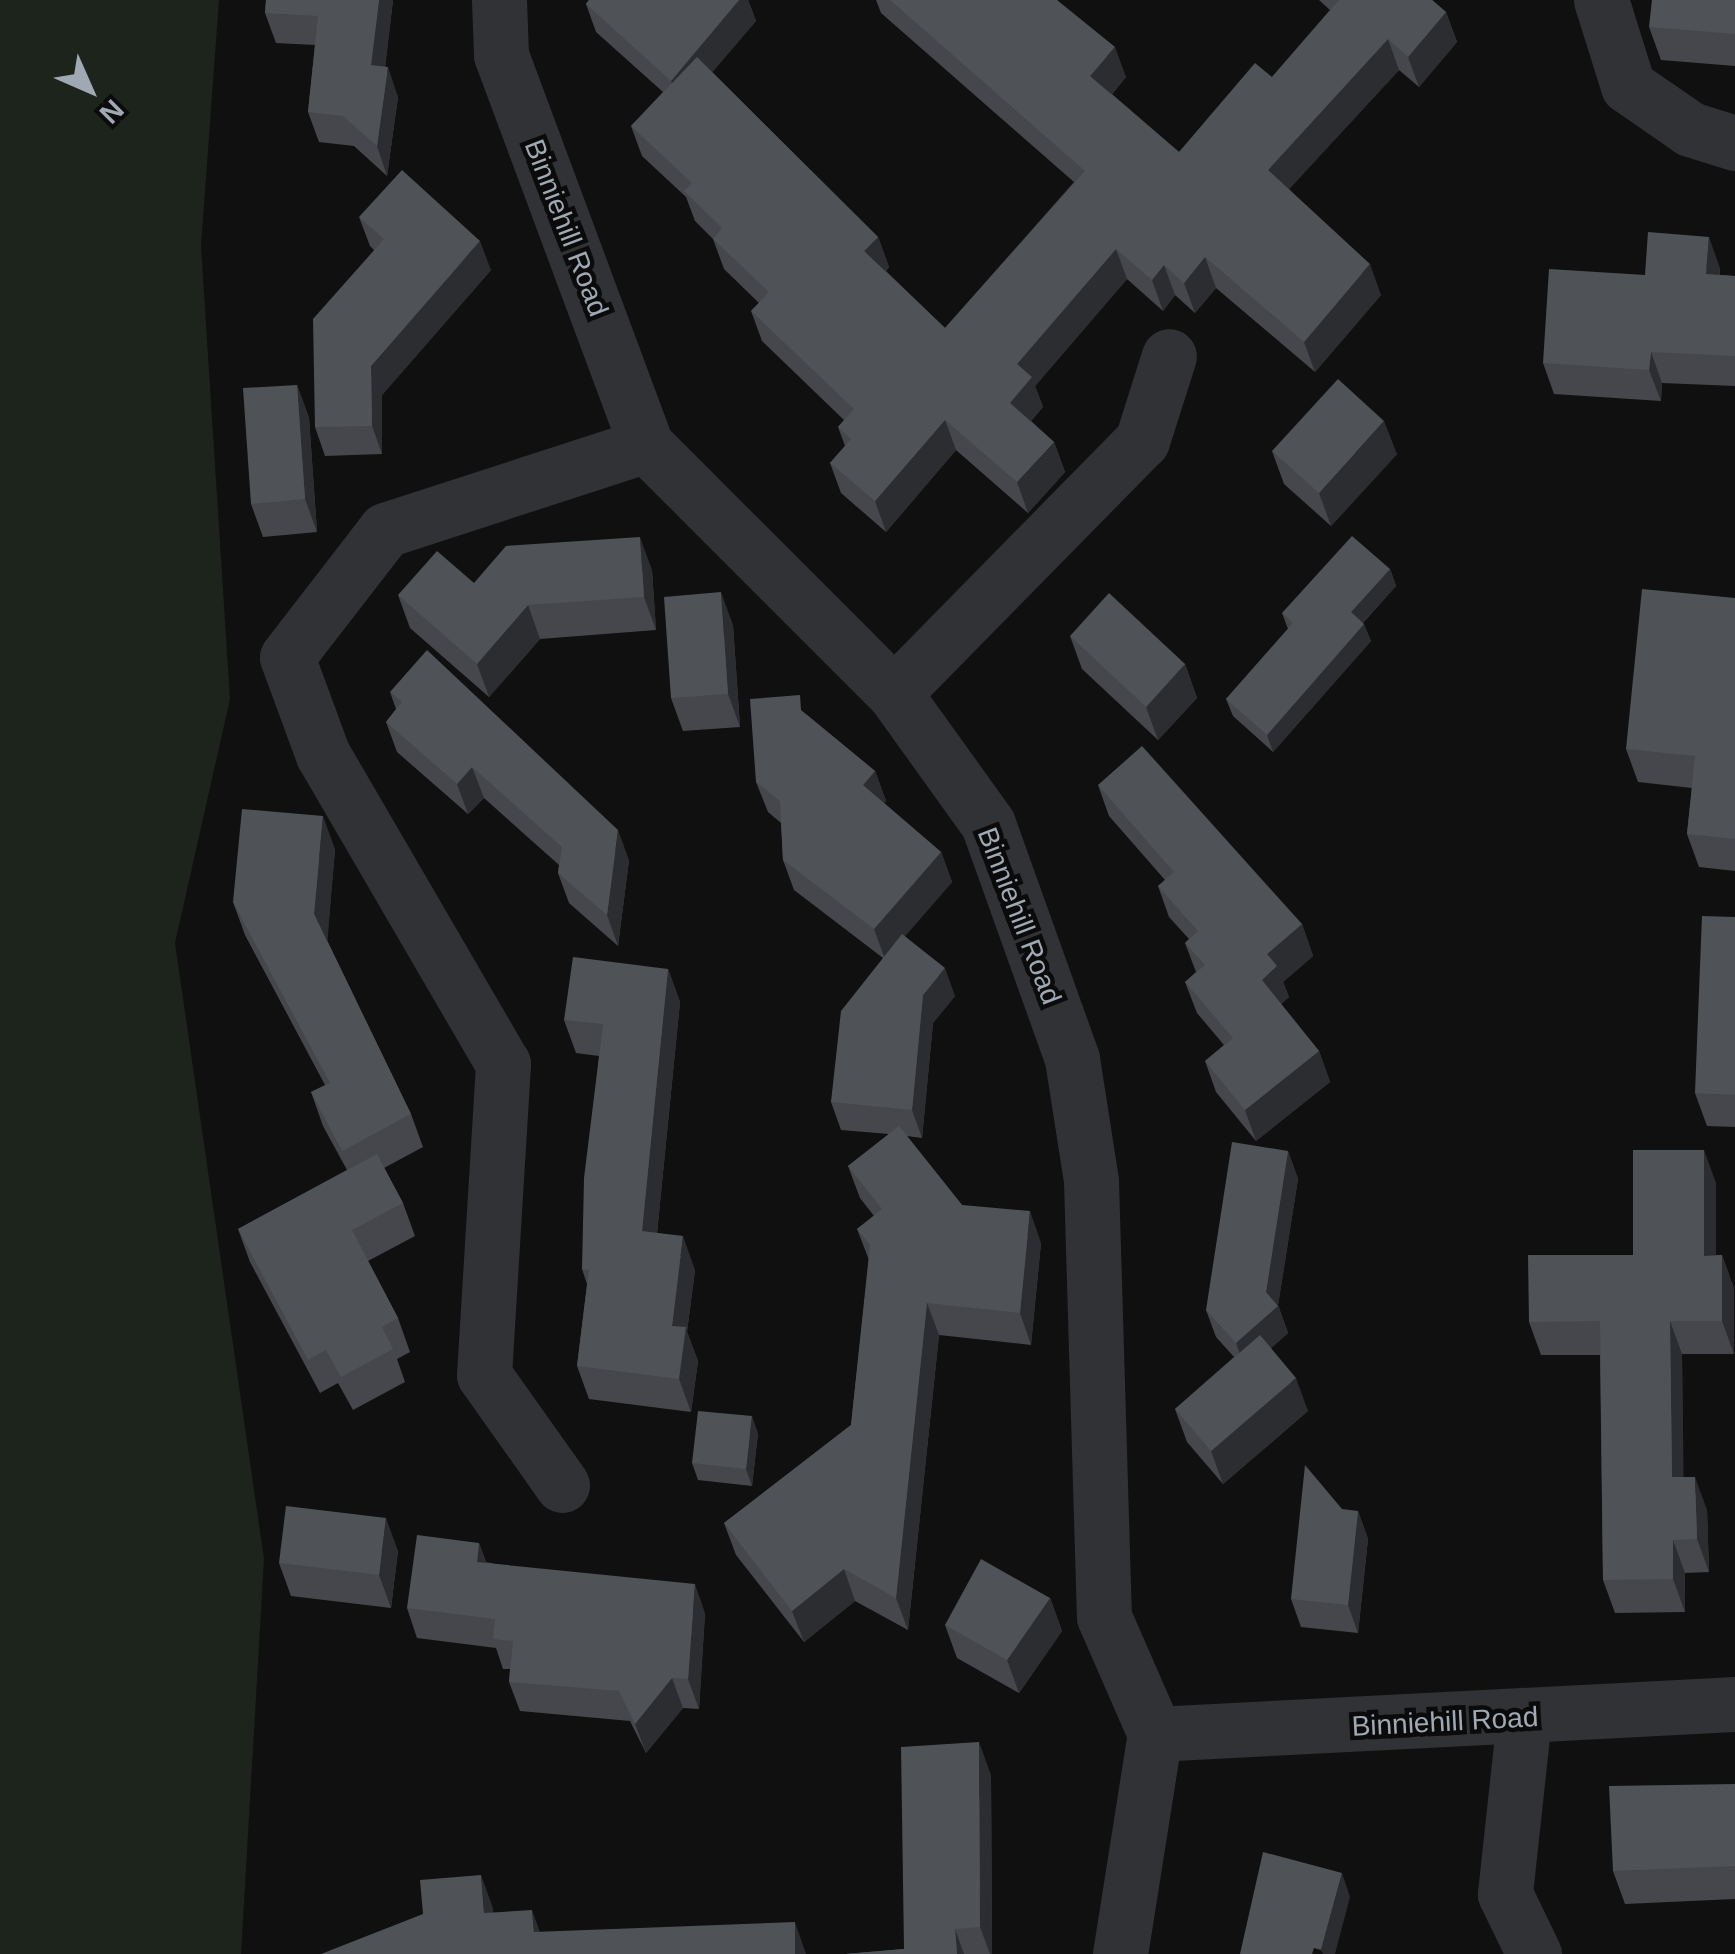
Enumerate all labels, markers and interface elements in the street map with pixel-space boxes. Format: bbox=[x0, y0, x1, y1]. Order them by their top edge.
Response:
north arrow bbox=[40, 40, 140, 140]
text: N bbox=[93, 93, 130, 130]
street label: Binniehill Road bbox=[517, 135, 615, 321]
street label: Binniehill Road bbox=[970, 823, 1068, 1009]
street label: Binniehill Road bbox=[1351, 1700, 1539, 1744]

